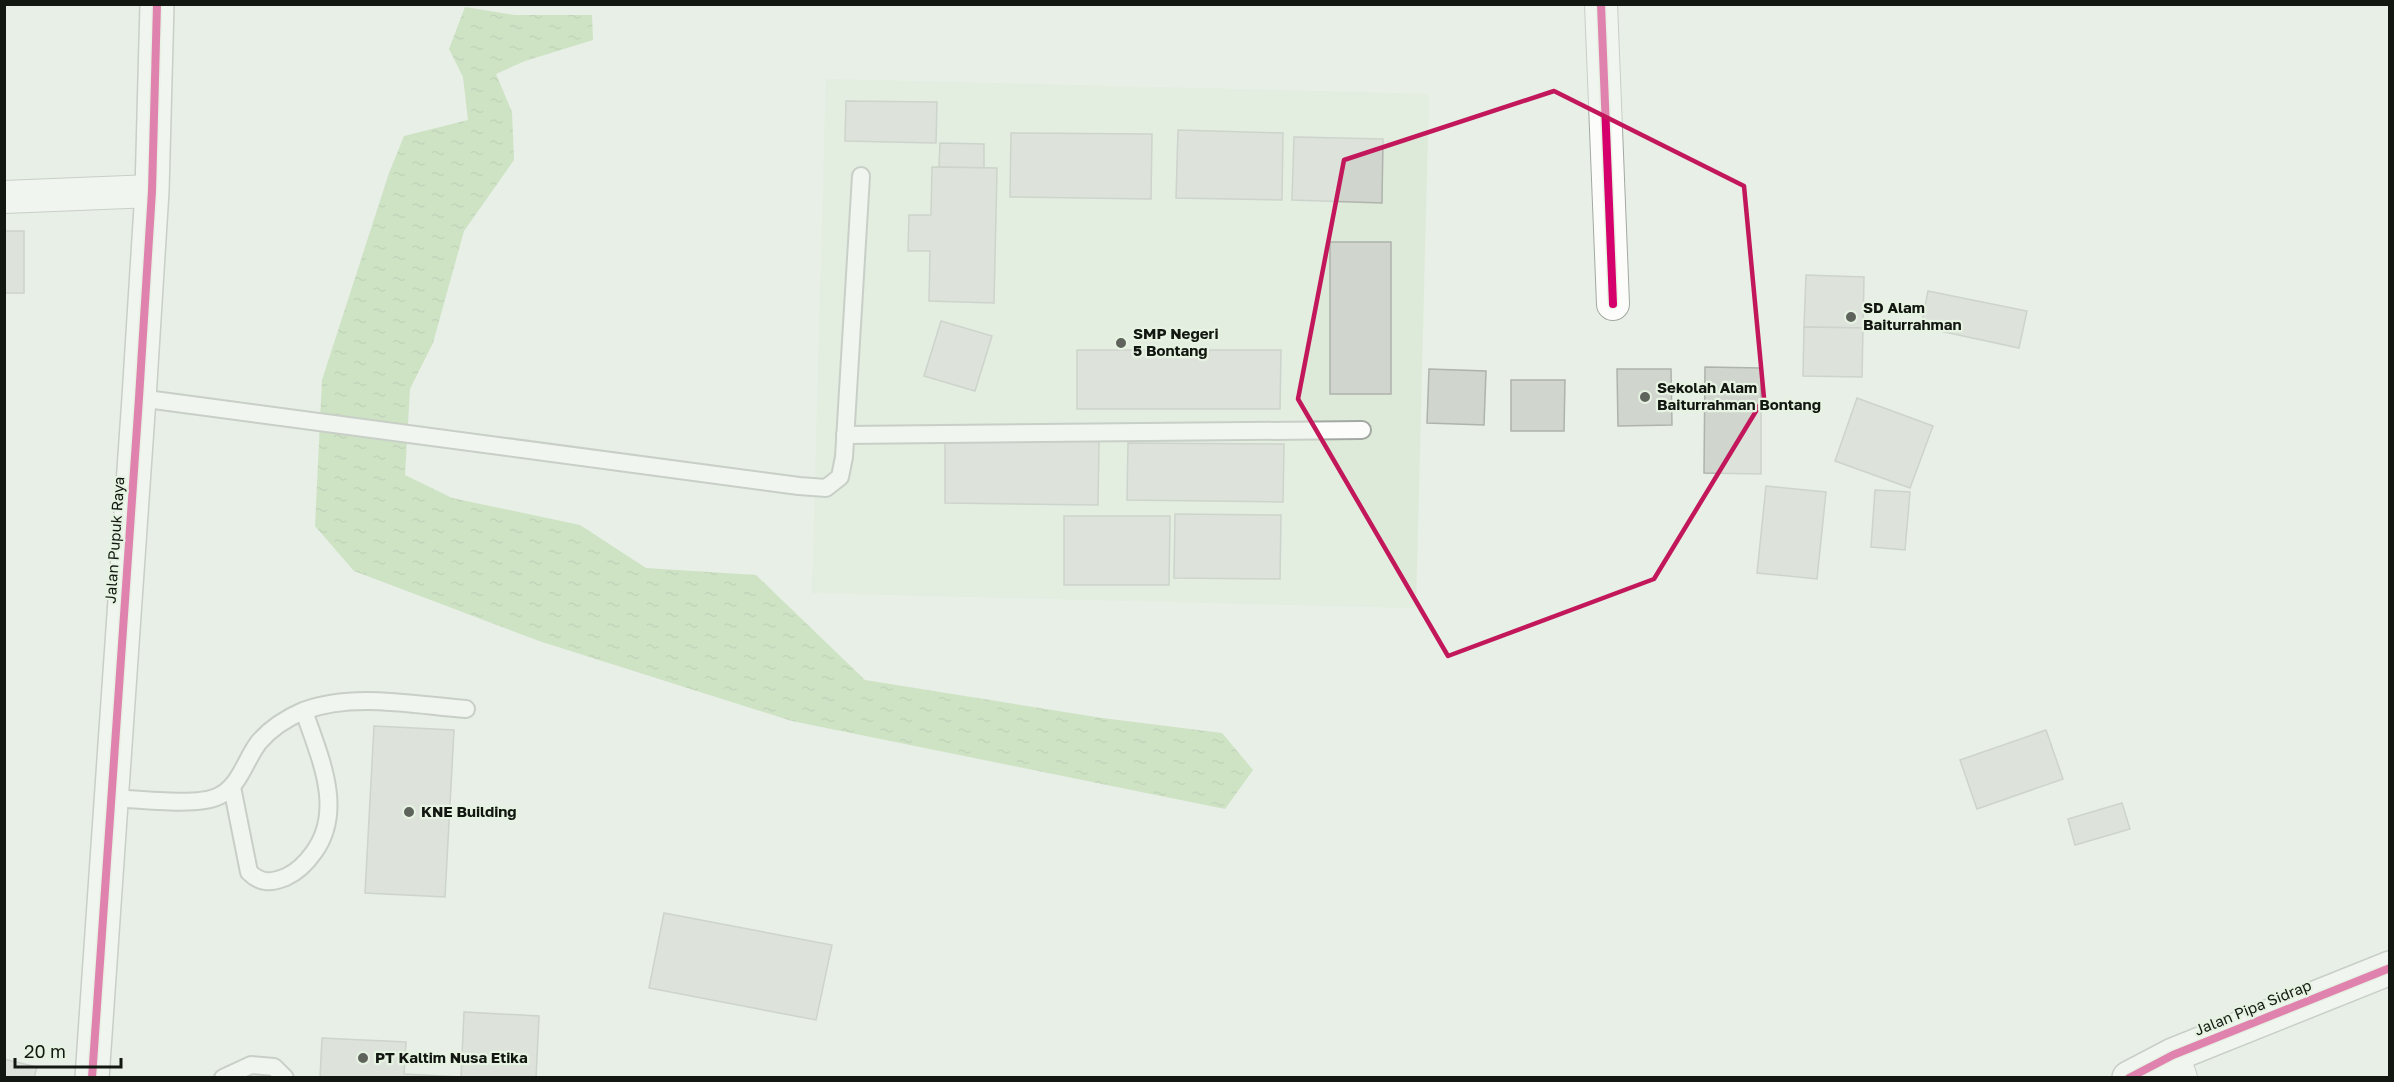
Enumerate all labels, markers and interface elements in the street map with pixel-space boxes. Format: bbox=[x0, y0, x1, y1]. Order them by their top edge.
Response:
place label: SD Alam Baiturrahman bbox=[1863, 298, 1961, 333]
marker: SD Alam Baiturrahman bbox=[1844, 310, 1858, 324]
place label: SMP Negeri 5 Bontang bbox=[1133, 324, 1219, 359]
marker: SMP Negeri 5 Bontang bbox=[1114, 336, 1128, 350]
place label: Sekolah Alam Baiturrahman Bontang bbox=[1657, 378, 1821, 413]
marker: Sekolah Alam Baiturrahman Bontang bbox=[1638, 390, 1652, 404]
street label: Jalan Pupuk Raya bbox=[101, 476, 127, 604]
place label: KNE Building bbox=[421, 802, 517, 820]
marker: KNE Building bbox=[402, 805, 416, 819]
street label: Jalan Pipa Sidrap bbox=[2191, 975, 2314, 1039]
scale bar bbox=[15, 1031, 122, 1069]
text: 20 m bbox=[24, 1040, 66, 1062]
place label: PT Kaltim Nusa Etika bbox=[375, 1048, 528, 1066]
marker: PT Kaltim Nusa Etika bbox=[356, 1051, 370, 1065]

